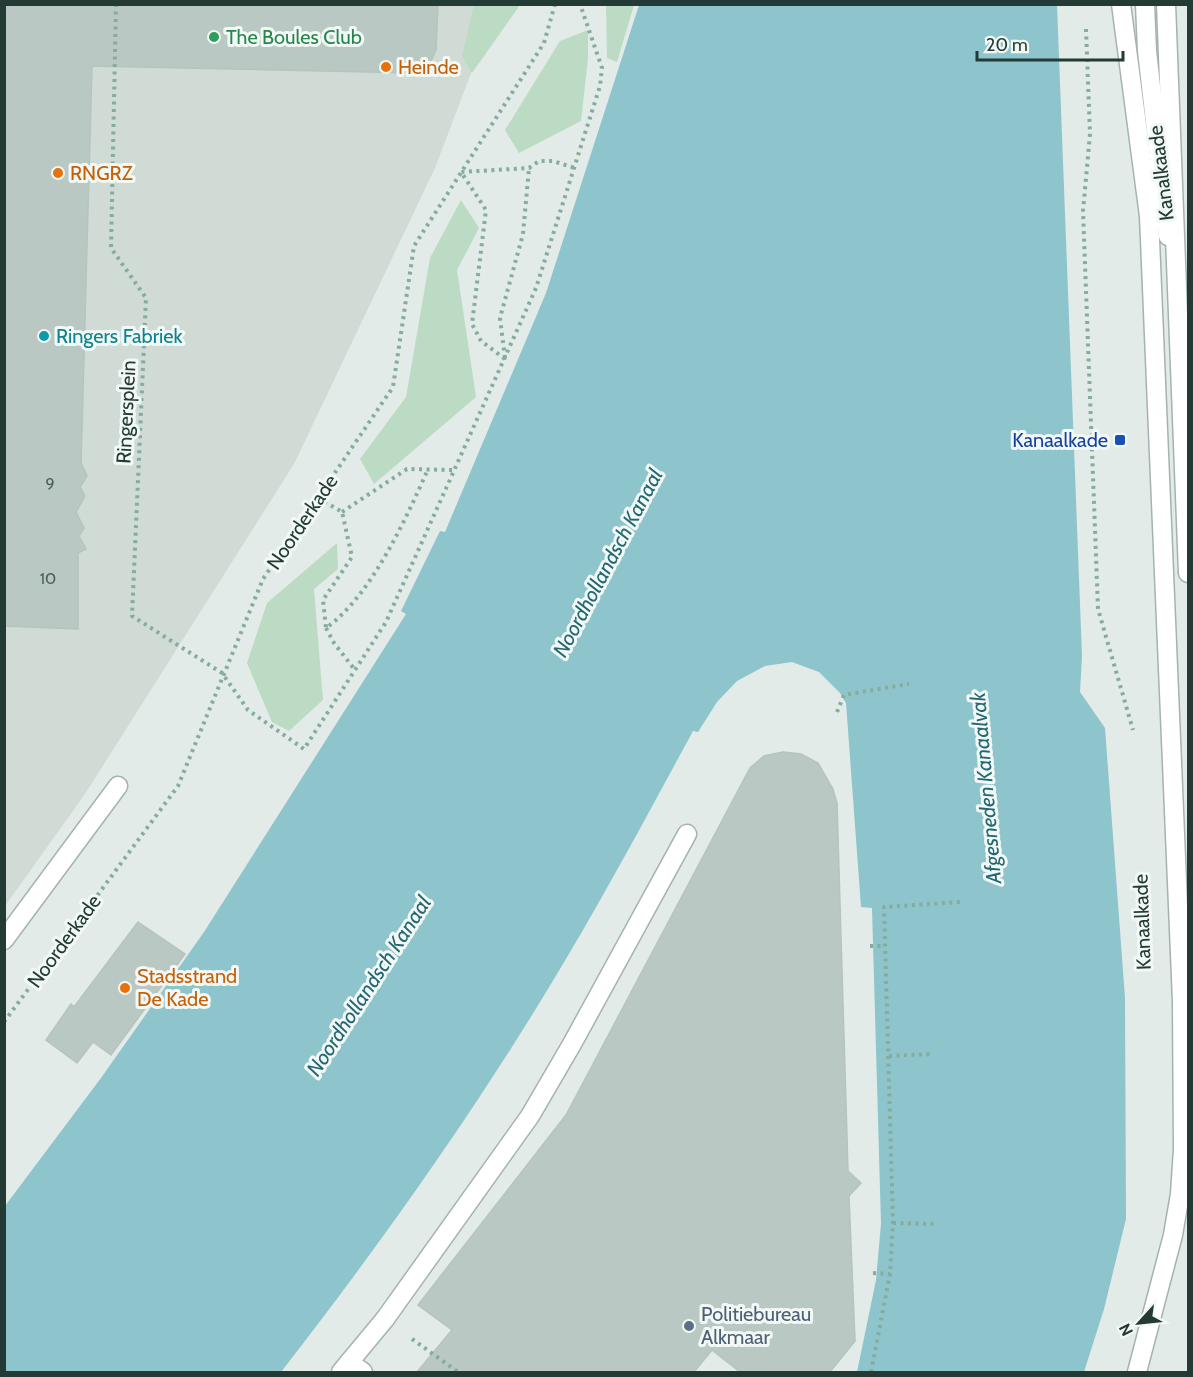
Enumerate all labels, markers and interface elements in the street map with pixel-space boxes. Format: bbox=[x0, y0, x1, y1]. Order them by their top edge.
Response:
scale bar bbox=[977, 24, 1122, 62]
place label: The Boules Club bbox=[226, 25, 362, 49]
marker: The Boules Club bbox=[207, 30, 221, 44]
text: 20 m bbox=[986, 34, 1028, 56]
place label: Heinde bbox=[398, 55, 459, 79]
marker: Heinde bbox=[379, 60, 393, 74]
street label: Kanalkaade bbox=[1143, 124, 1179, 222]
place label: RNGRZ bbox=[70, 161, 133, 185]
marker: RNGRZ bbox=[51, 166, 65, 180]
place label: Ringers Fabriek bbox=[56, 324, 182, 348]
marker: Ringers Fabriek bbox=[37, 329, 51, 343]
street label: Ringersplein bbox=[111, 360, 141, 464]
place label: Kanaalkade bbox=[1012, 428, 1108, 452]
marker: Kanaalkade bbox=[1113, 433, 1127, 447]
water label: Noordhollandsch Kanaal bbox=[547, 464, 668, 661]
street label: Noorderkade bbox=[261, 470, 343, 574]
house number: 9 bbox=[45, 474, 55, 493]
house number: 10 bbox=[40, 569, 56, 588]
water label: Afgesneden Kanaalvak bbox=[965, 690, 1006, 886]
street label: Kanaalkade bbox=[1128, 874, 1156, 970]
street label: Noorderkade bbox=[22, 890, 106, 992]
water label: Noordhollandsch Kanaal bbox=[301, 891, 436, 1080]
place label: Stadsstrand De Kade bbox=[137, 964, 237, 1011]
marker: Stadsstrand De Kade bbox=[118, 981, 132, 995]
north arrow bbox=[1109, 1293, 1169, 1353]
place label: Politiebureau Alkmaar bbox=[701, 1302, 811, 1349]
marker: Politiebureau Alkmaar bbox=[682, 1319, 696, 1333]
text: N bbox=[1115, 1320, 1137, 1339]

